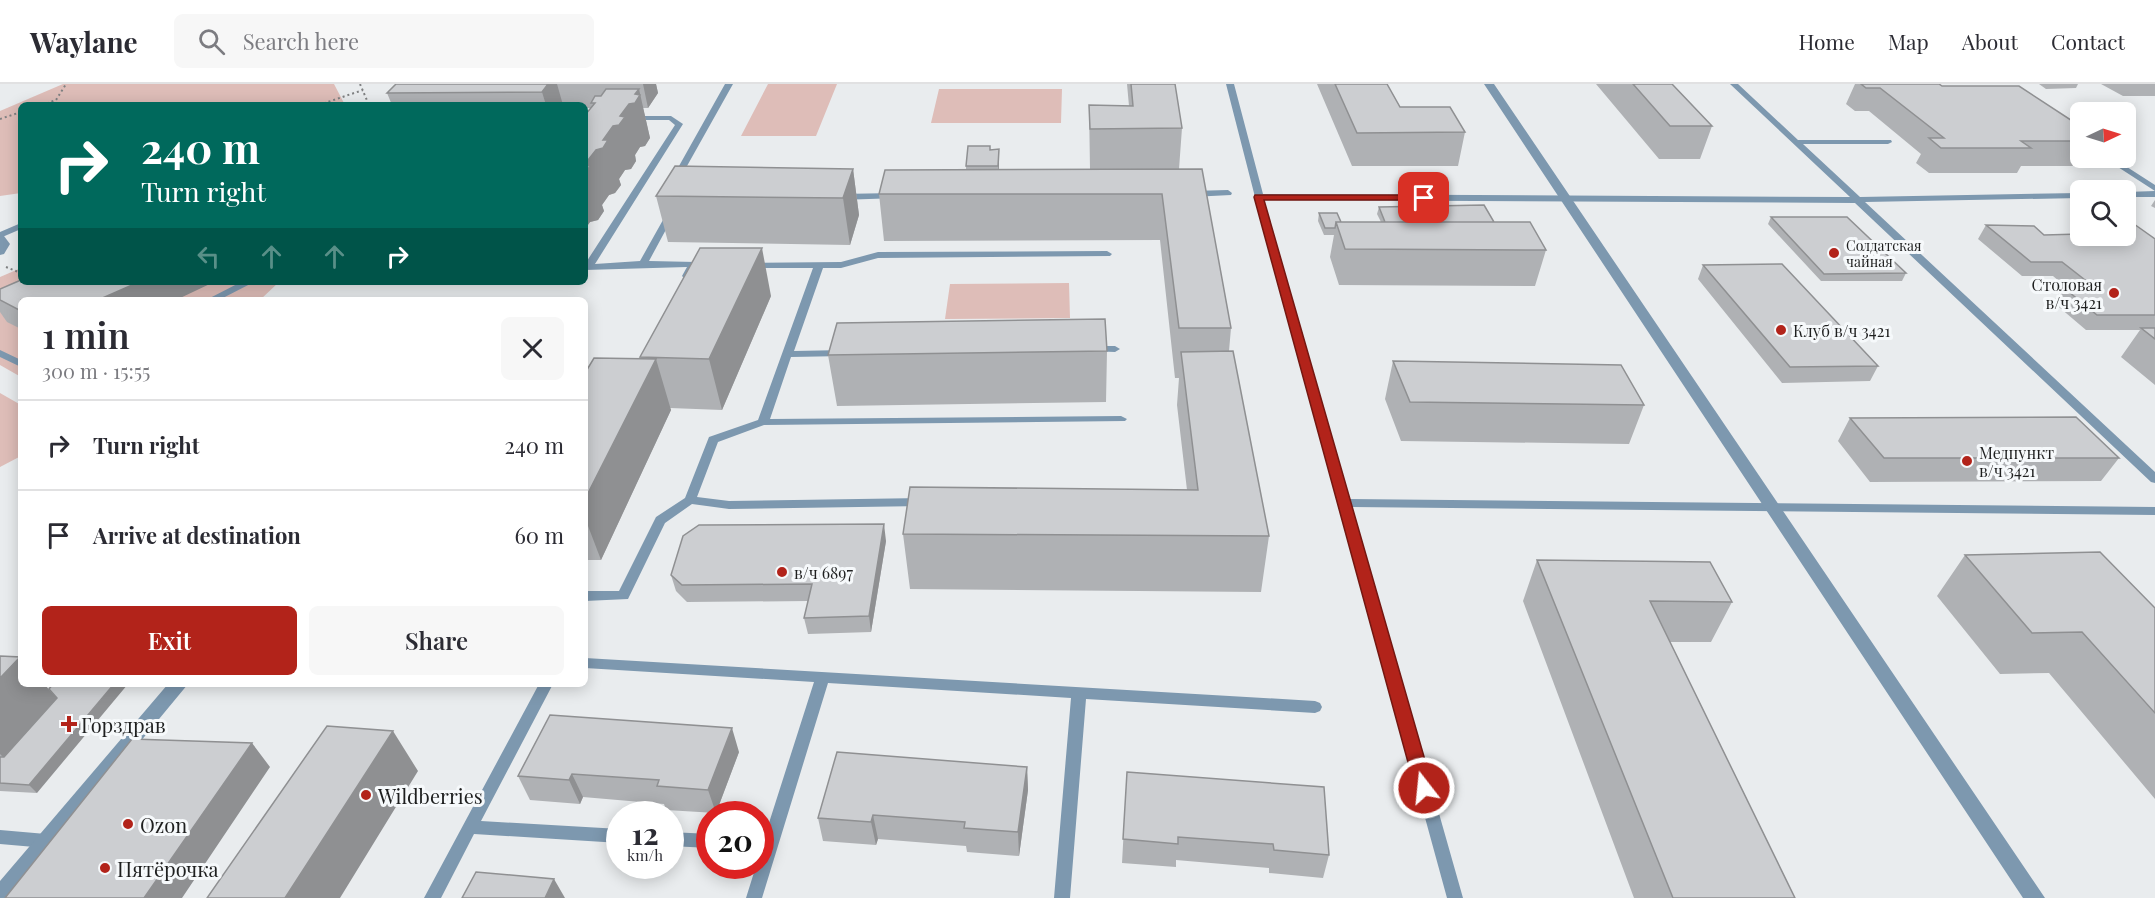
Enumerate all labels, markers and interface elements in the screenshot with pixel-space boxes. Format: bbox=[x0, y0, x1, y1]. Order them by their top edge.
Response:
search box bbox=[174, 14, 594, 68]
text: Waylane bbox=[30, 23, 138, 60]
icon: search bbox=[195, 25, 228, 58]
text: Search here bbox=[243, 26, 359, 56]
text: Home bbox=[1799, 27, 1855, 55]
text: Map bbox=[1888, 27, 1929, 55]
text: About bbox=[1962, 27, 2018, 55]
text: Contact bbox=[2051, 27, 2125, 55]
north arrow bbox=[2070, 102, 2136, 168]
map controls bbox=[2070, 102, 2136, 246]
text: 240 m bbox=[141, 119, 260, 175]
icon: right bbox=[42, 126, 120, 204]
pin bbox=[1398, 172, 1449, 223]
text: Turn right bbox=[141, 173, 266, 209]
button: search bbox=[2070, 180, 2136, 246]
icon: arrive bbox=[1407, 181, 1440, 214]
place label: Солдатская чайная bbox=[1846, 236, 1922, 271]
icon: left bbox=[192, 240, 225, 273]
icon: ahead bbox=[255, 240, 288, 273]
icon: ahead bbox=[318, 240, 351, 273]
icon: right bbox=[381, 240, 414, 273]
marker: Солдатская чайная bbox=[1827, 246, 1841, 260]
place label: Столовая в/ч 3421 bbox=[2031, 274, 2102, 313]
marker: Столовая в/ч 3421 bbox=[2107, 286, 2121, 300]
text: 1 min bbox=[42, 310, 130, 358]
button: close bbox=[501, 317, 564, 380]
place label: Клуб в/ч 3421 bbox=[1793, 320, 1890, 341]
marker: Клуб в/ч 3421 bbox=[1774, 323, 1788, 337]
text: 300 m · 15:55 bbox=[42, 357, 150, 384]
icon: right bbox=[42, 429, 75, 462]
text: Turn right bbox=[93, 430, 199, 460]
text: 240 m bbox=[504, 430, 564, 460]
place label: Медпункт в/ч 3421 bbox=[1979, 442, 2054, 481]
marker: Медпункт в/ч 3421 bbox=[1960, 454, 1974, 468]
icon: arrive bbox=[42, 519, 75, 552]
text: Arrive at destination bbox=[93, 520, 301, 550]
text: 60 m bbox=[514, 520, 564, 550]
place label: в/ч 6897 bbox=[794, 562, 853, 583]
marker: в/ч 6897 bbox=[775, 565, 789, 579]
button: Exit bbox=[42, 606, 297, 675]
button: Share bbox=[309, 606, 564, 675]
place label: Горздрав bbox=[81, 711, 166, 738]
marker: Горздрав bbox=[62, 717, 76, 731]
position arrow bbox=[1392, 756, 1456, 820]
place label: Wildberries bbox=[377, 782, 483, 809]
marker: Wildberries bbox=[359, 788, 373, 802]
speed limit sign: 20 bbox=[696, 801, 774, 879]
place label: Ozon bbox=[140, 811, 187, 838]
text: 12 bbox=[631, 813, 659, 853]
marker: Ozon bbox=[121, 817, 135, 831]
text: km/h bbox=[627, 845, 663, 865]
place label: Пятёрочка bbox=[117, 855, 219, 882]
marker: Пятёрочка bbox=[98, 861, 112, 875]

